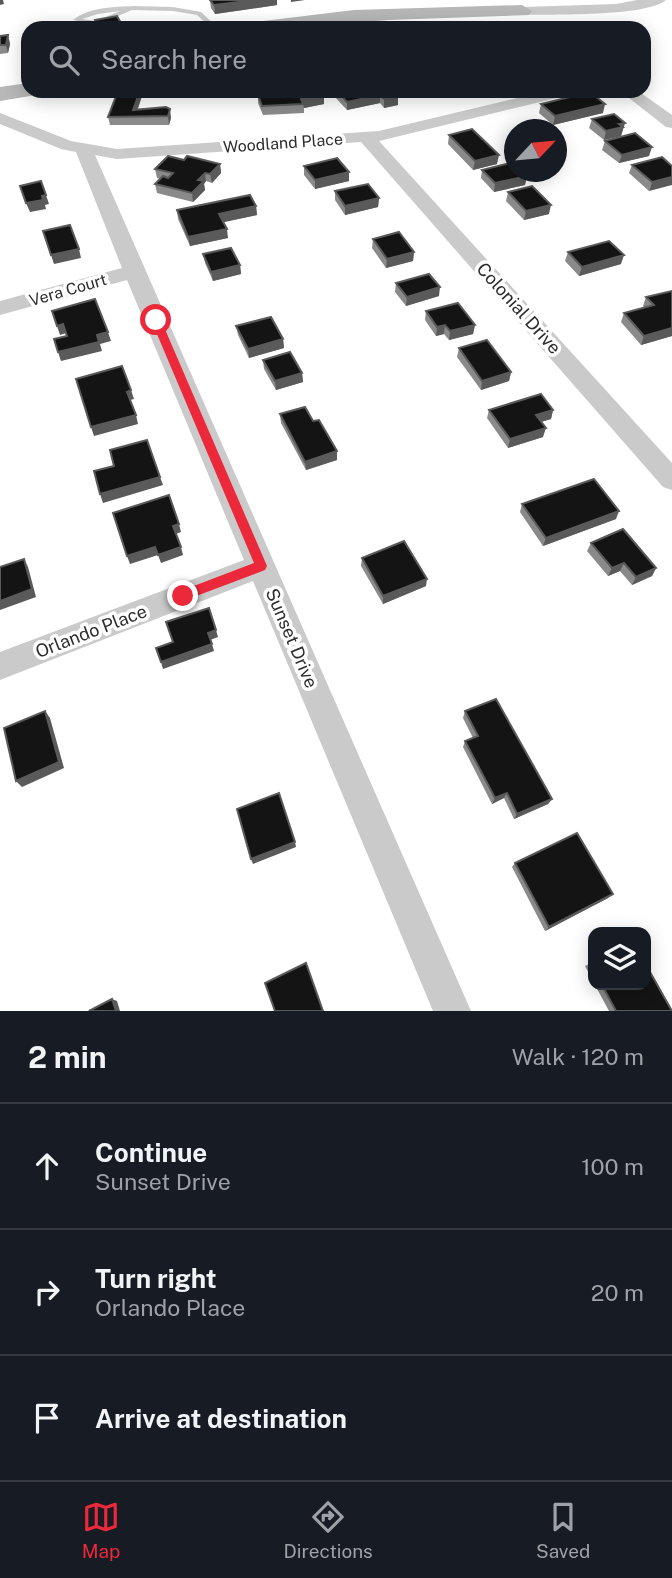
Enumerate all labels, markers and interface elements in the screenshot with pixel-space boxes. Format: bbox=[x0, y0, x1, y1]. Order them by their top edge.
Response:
search box bbox=[21, 21, 651, 98]
icon: search bbox=[45, 41, 83, 79]
text: Search here bbox=[101, 44, 247, 75]
north arrow bbox=[504, 119, 567, 182]
street label: Woodland Place bbox=[222, 129, 344, 157]
street label: Colonial Drive bbox=[473, 258, 565, 358]
street label: Vera Court bbox=[27, 270, 109, 310]
route start bbox=[140, 304, 171, 335]
route end bbox=[167, 580, 198, 611]
street label: Sunset Drive bbox=[262, 585, 322, 691]
street label: Orlando Place bbox=[32, 600, 150, 662]
map controls bbox=[588, 927, 651, 990]
button: layers bbox=[588, 927, 651, 990]
text: 2 min bbox=[28, 1039, 107, 1075]
text: Walk · 120 m bbox=[512, 1043, 644, 1070]
text: Continue bbox=[95, 1137, 207, 1168]
icon: ahead bbox=[28, 1147, 66, 1185]
text: 100 m bbox=[581, 1153, 644, 1180]
text: Sunset Drive bbox=[95, 1168, 231, 1195]
text: Turn right bbox=[95, 1263, 217, 1294]
icon: right bbox=[28, 1273, 66, 1311]
text: 20 m bbox=[591, 1279, 644, 1306]
text: Orlando Place bbox=[95, 1294, 245, 1321]
icon: arrive bbox=[28, 1399, 66, 1437]
text: Arrive at destination bbox=[95, 1403, 347, 1434]
tab: Map bbox=[82, 1498, 120, 1562]
tab: Directions bbox=[283, 1498, 373, 1562]
tab: Saved bbox=[536, 1498, 590, 1562]

